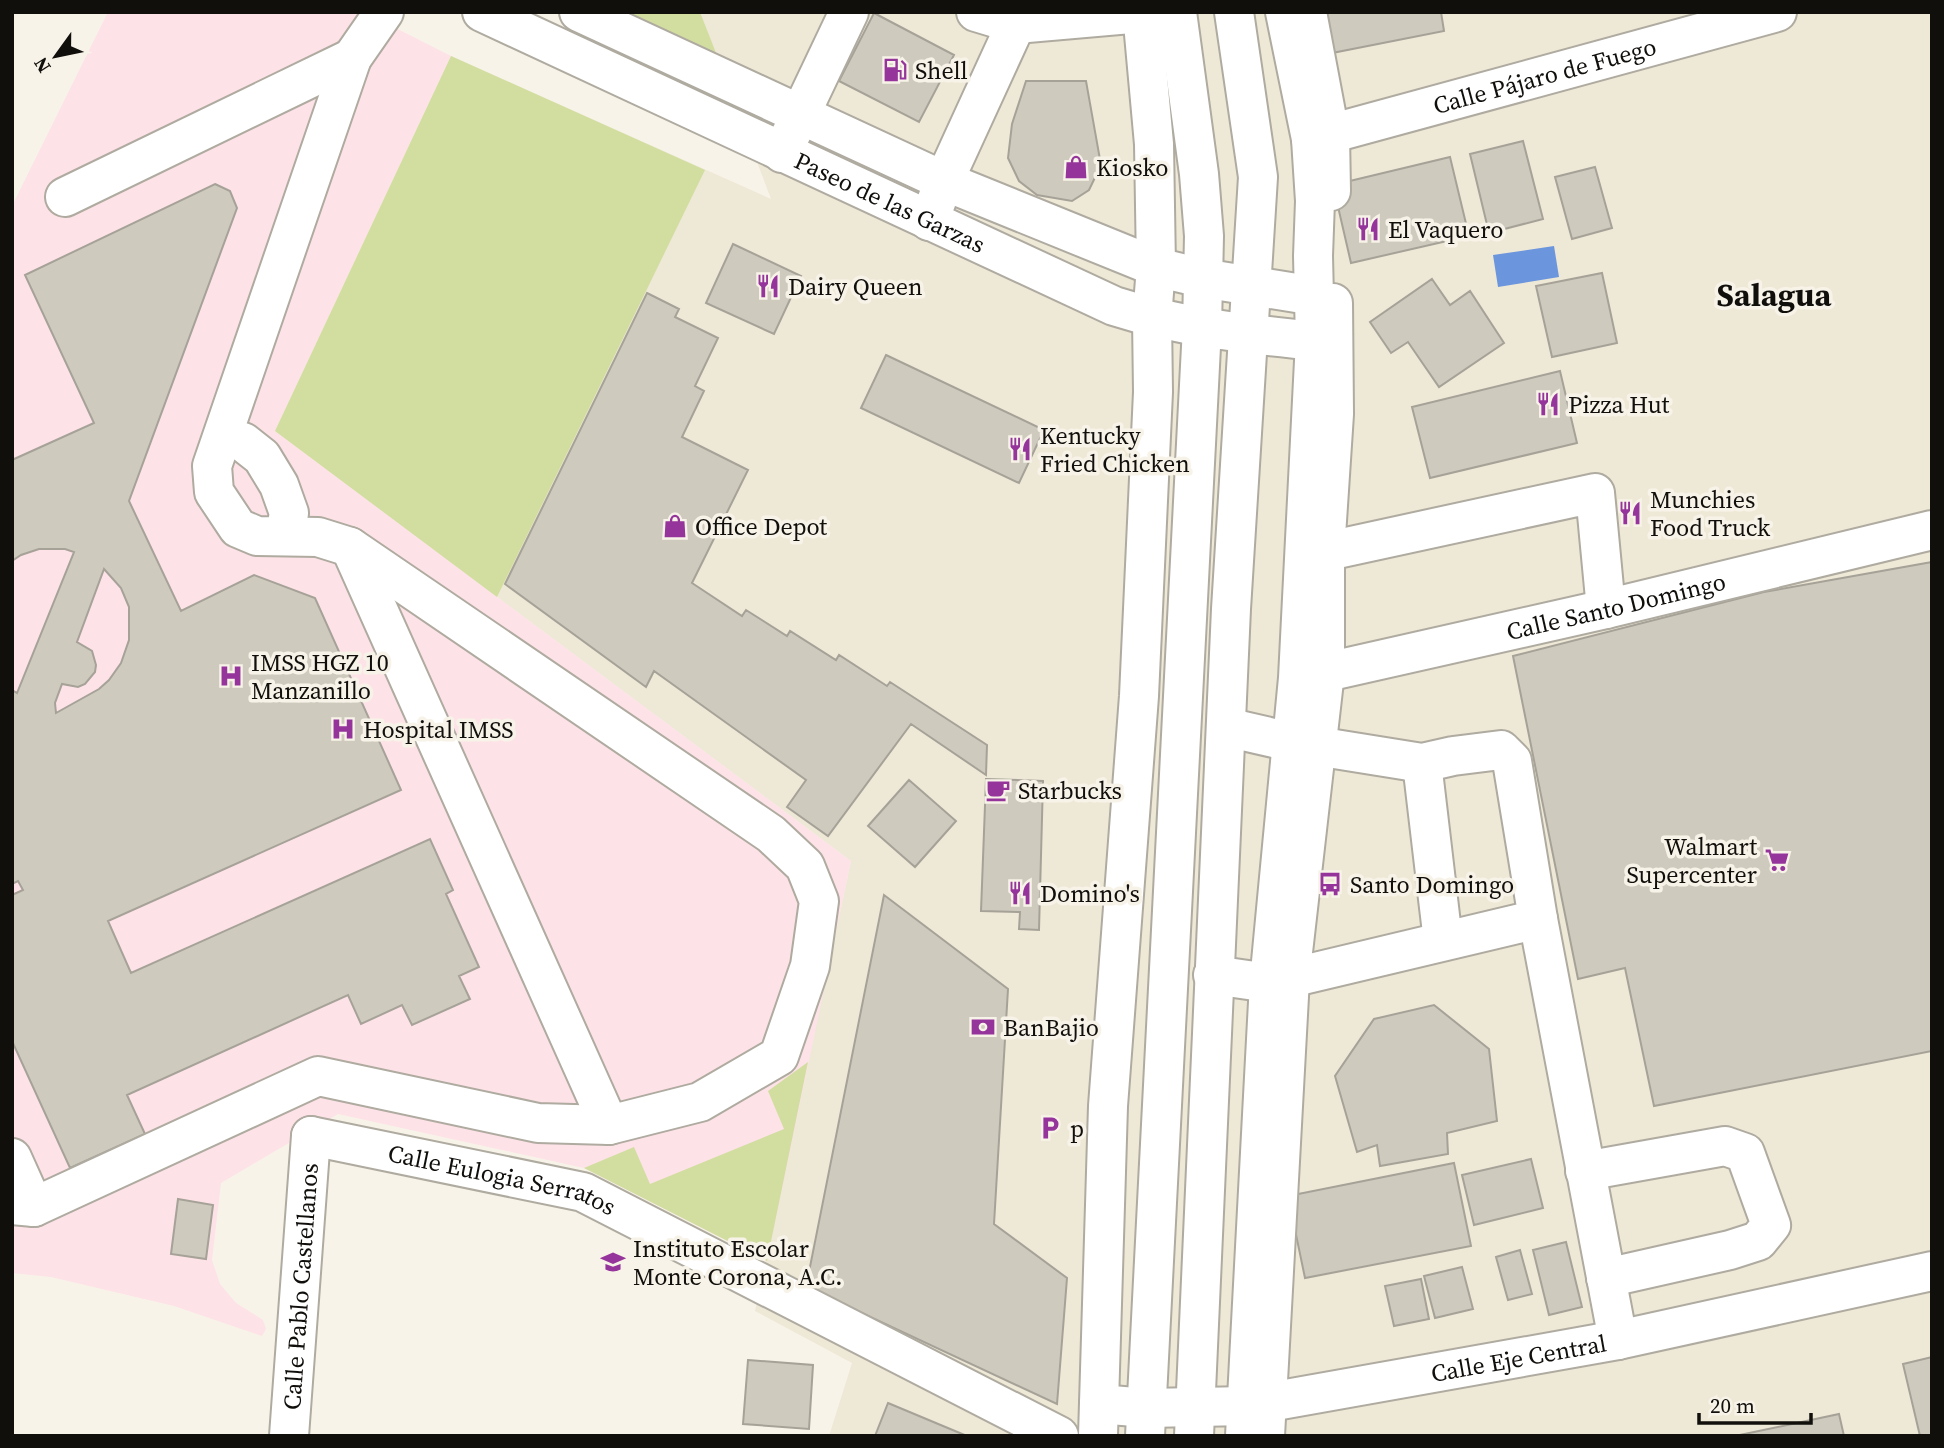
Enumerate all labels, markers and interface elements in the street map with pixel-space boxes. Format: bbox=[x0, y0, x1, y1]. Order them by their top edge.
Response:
north arrow bbox=[21, 21, 91, 91]
street label: Calle Pájaro de Fuego bbox=[1429, 29, 1660, 121]
text: N bbox=[27, 52, 56, 78]
place label: Shell bbox=[915, 54, 968, 87]
fuel station icon: Shell bbox=[881, 56, 909, 84]
street label: Paseo de las Garzas bbox=[789, 143, 991, 260]
place label: Kiosko bbox=[1096, 151, 1168, 184]
shop icon: Kiosko bbox=[1062, 153, 1090, 181]
place label: El Vaquero bbox=[1388, 213, 1503, 246]
restaurant icon: El Vaquero bbox=[1354, 215, 1382, 243]
place label: Dairy Queen bbox=[788, 270, 922, 303]
restaurant icon: Dairy Queen bbox=[754, 272, 782, 300]
district label: Salagua bbox=[1717, 273, 1832, 317]
place label: Pizza Hut bbox=[1568, 388, 1670, 421]
restaurant icon: Pizza Hut bbox=[1534, 390, 1562, 418]
place label: Kentucky Fried Chicken bbox=[1040, 419, 1190, 480]
restaurant icon: Kentucky Fried Chicken bbox=[1006, 435, 1034, 463]
place label: Munchies Food Truck bbox=[1650, 483, 1771, 544]
restaurant icon: Munchies Food Truck bbox=[1616, 499, 1644, 527]
place label: Office Depot bbox=[695, 510, 827, 543]
shop icon: Office Depot bbox=[661, 512, 689, 540]
street label: Calle Santo Domingo bbox=[1503, 564, 1729, 647]
place label: IMSS HGZ 10 Manzanillo bbox=[251, 646, 389, 707]
hospital icon: IMSS HGZ 10 Manzanillo bbox=[217, 662, 245, 690]
place label: Hospital IMSS bbox=[363, 713, 514, 746]
hospital icon: Hospital IMSS bbox=[329, 715, 357, 743]
place label: Starbucks bbox=[1018, 774, 1122, 807]
cafe icon: Starbucks bbox=[984, 776, 1012, 804]
place label: Walmart Supercenter bbox=[1626, 830, 1757, 891]
supermarket icon: Walmart Supercenter bbox=[1763, 846, 1791, 874]
place label: Santo Domingo bbox=[1350, 868, 1514, 901]
bus stop icon: Santo Domingo bbox=[1316, 870, 1344, 898]
place label: Domino's bbox=[1040, 877, 1140, 910]
restaurant icon: Domino's bbox=[1006, 879, 1034, 907]
place label: BanBajio bbox=[1003, 1011, 1099, 1044]
bank icon: BanBajio bbox=[969, 1013, 997, 1041]
place label: p bbox=[1070, 1112, 1084, 1145]
parking icon: p bbox=[1036, 1114, 1064, 1142]
street label: Calle Eulogia Serratos bbox=[385, 1136, 622, 1223]
street label: Calle Pablo Castellanos bbox=[274, 1162, 325, 1411]
place label: Instituto Escolar Monte Corona, A.C. bbox=[633, 1232, 842, 1293]
school or university icon: Instituto Escolar Monte Corona, A.C. bbox=[599, 1248, 627, 1276]
street label: Calle Eje Central bbox=[1428, 1326, 1609, 1389]
scale bar bbox=[1699, 1382, 1811, 1426]
text: 20 m bbox=[1710, 1391, 1755, 1420]

